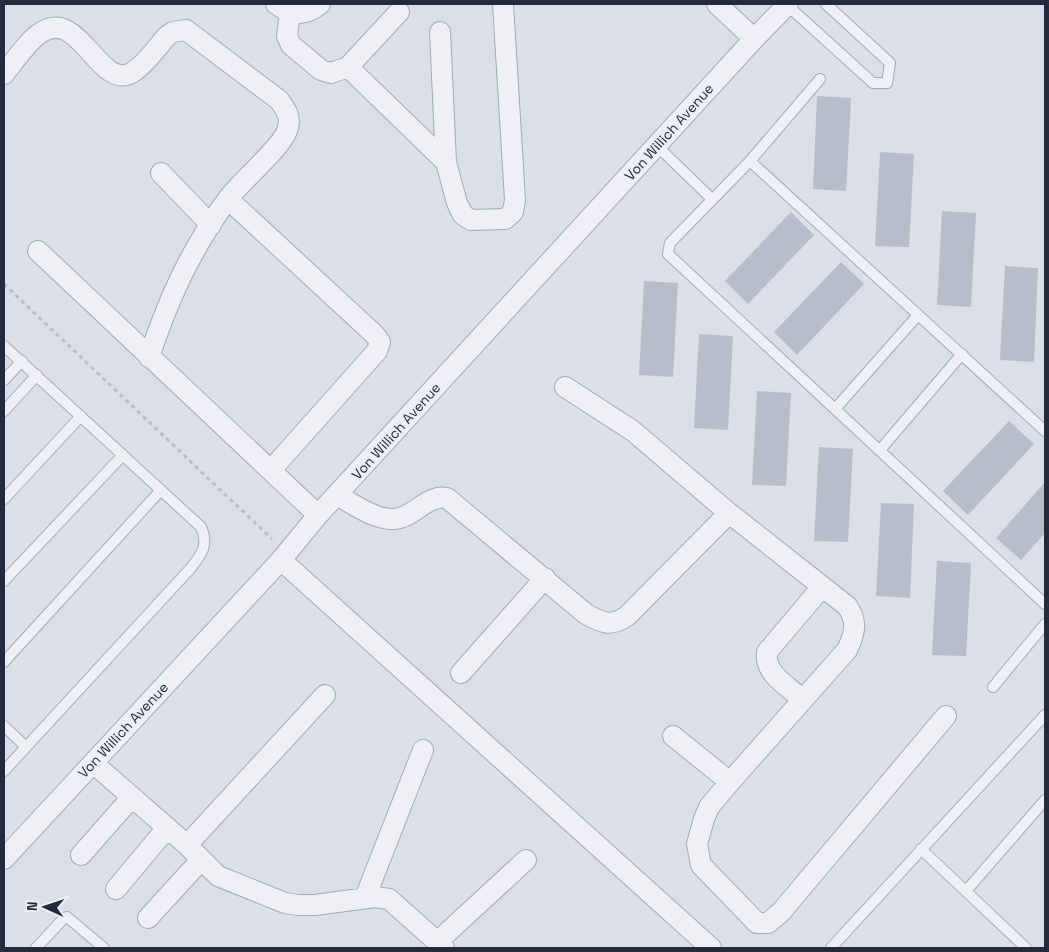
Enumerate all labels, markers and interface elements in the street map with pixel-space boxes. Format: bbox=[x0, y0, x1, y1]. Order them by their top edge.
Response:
street label: Von Willich Avenue bbox=[621, 80, 717, 184]
street label: Von Willich Avenue bbox=[348, 379, 444, 483]
street label: Von Willich Avenue bbox=[74, 678, 172, 782]
north arrow bbox=[20, 882, 70, 932]
text: N bbox=[23, 901, 41, 911]

